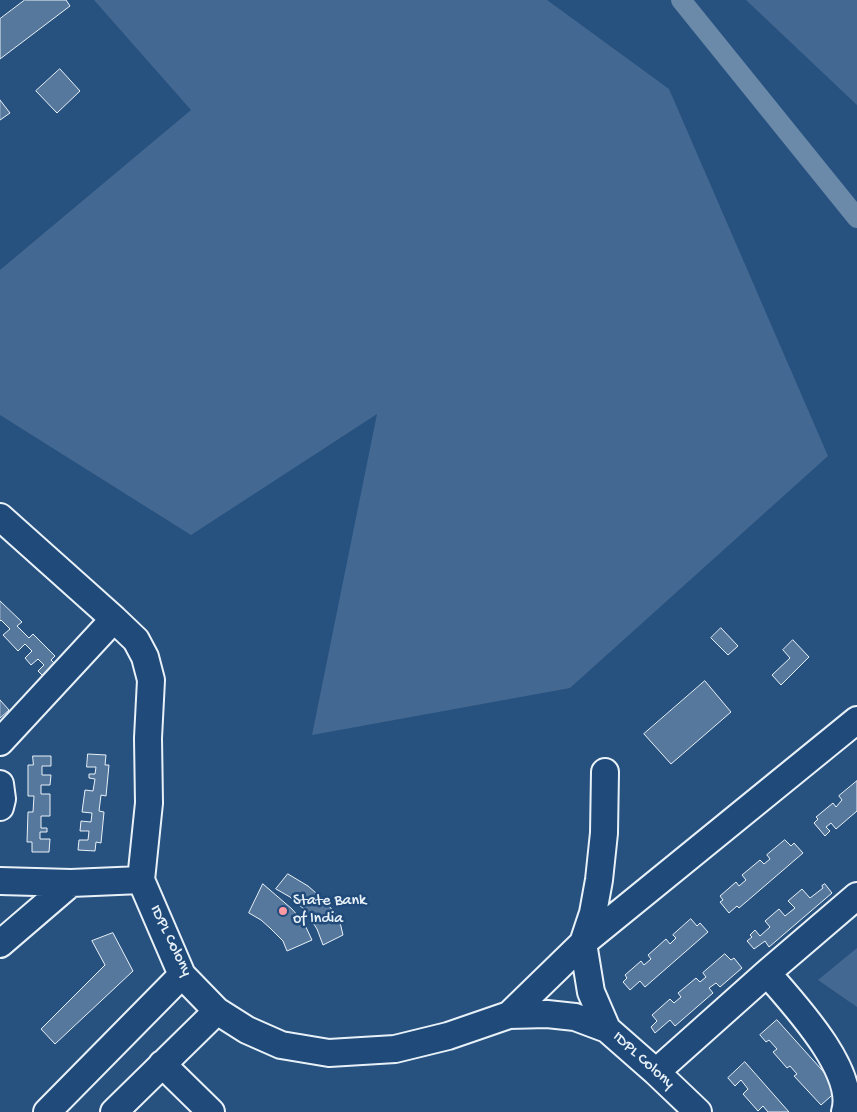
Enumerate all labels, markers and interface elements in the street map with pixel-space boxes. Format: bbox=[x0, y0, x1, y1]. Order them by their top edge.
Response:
place label: State Bank of India bbox=[293, 892, 366, 930]
street label: IDPL Colony bbox=[144, 902, 196, 980]
marker: State Bank of India bbox=[277, 905, 289, 917]
street label: IDPL Colony bbox=[608, 1028, 678, 1094]

